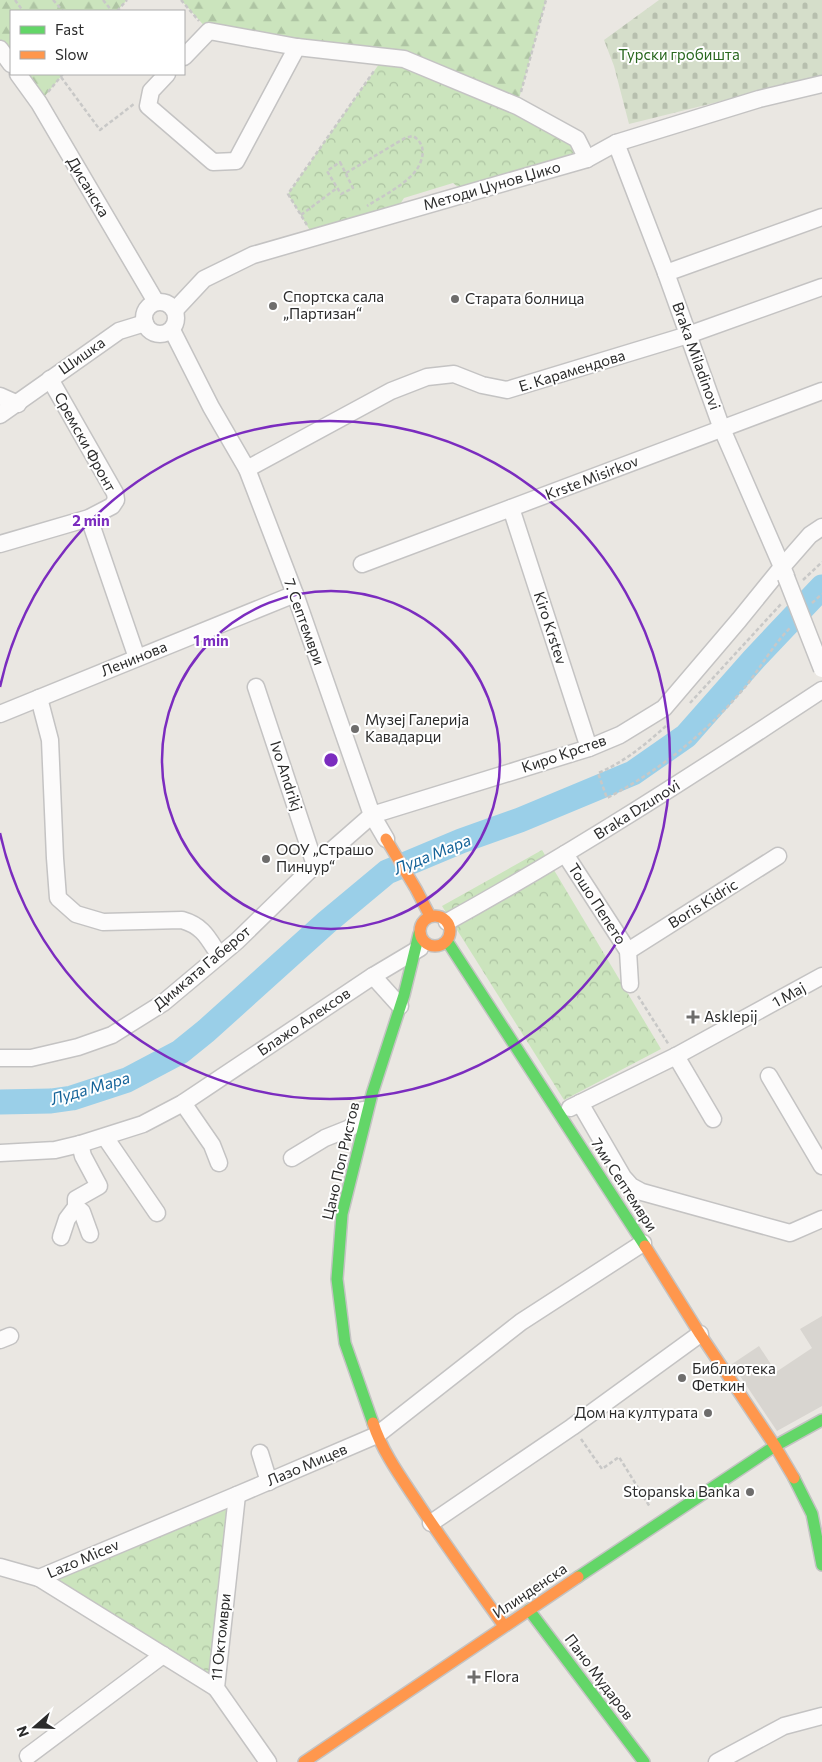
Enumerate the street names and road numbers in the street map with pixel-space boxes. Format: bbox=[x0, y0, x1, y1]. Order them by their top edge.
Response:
street label: Дисанска bbox=[64, 153, 114, 220]
street label: Методи Џунов Џико bbox=[421, 157, 563, 213]
street label: Braka Miladinovi bbox=[669, 299, 725, 412]
street label: Шишка bbox=[55, 333, 108, 378]
street label: Е. Карамендова bbox=[516, 345, 627, 395]
street label: Сремски Фронт bbox=[51, 389, 121, 494]
street label: Krste Misirkov bbox=[542, 451, 641, 503]
street label: 7. Септември bbox=[281, 576, 329, 667]
street label: Kiro Krstev bbox=[531, 589, 571, 667]
street label: Ленинова bbox=[98, 637, 169, 679]
street label: Киро Крстев bbox=[519, 730, 608, 776]
street label: Ivo Andrikj bbox=[267, 738, 307, 813]
street label: Braka Dzunovi bbox=[590, 776, 683, 843]
street label: Тошо Пепето bbox=[565, 859, 631, 947]
street label: Boris Kidric bbox=[665, 875, 740, 931]
street label: Димката Габерот bbox=[149, 921, 254, 1013]
street label: 1 Maj bbox=[769, 978, 808, 1011]
street label: Блажо Алексов bbox=[254, 983, 353, 1059]
street label: Цано Поп Ристов bbox=[318, 1100, 362, 1222]
street label: 7ми Септември bbox=[588, 1134, 662, 1235]
street label: Лазо Мицев bbox=[264, 1439, 350, 1489]
street label: Lazo Micev bbox=[44, 1535, 122, 1581]
street label: Илинденска bbox=[489, 1559, 570, 1622]
street label: 11 Октомври bbox=[206, 1592, 234, 1682]
street label: Пано Мударов bbox=[562, 1630, 638, 1723]

